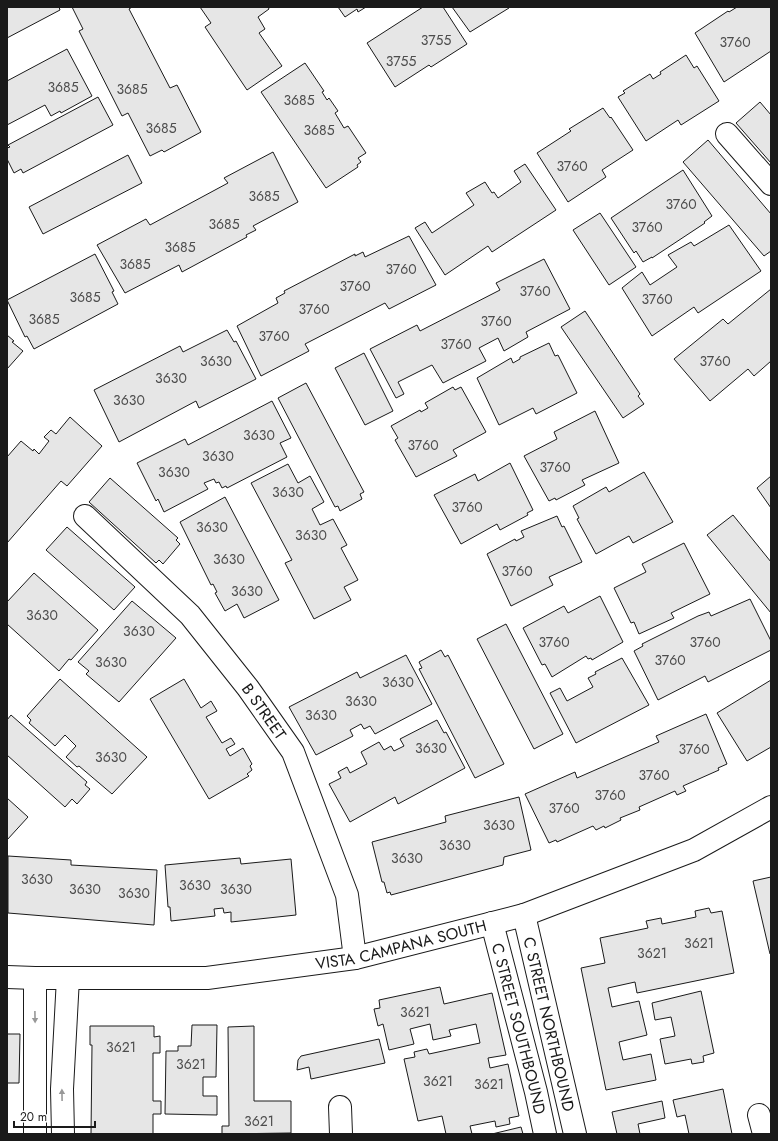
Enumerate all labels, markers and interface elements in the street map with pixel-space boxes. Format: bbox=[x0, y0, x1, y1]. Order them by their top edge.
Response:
house number: 3755 bbox=[421, 30, 451, 50]
house number: 3760 bbox=[719, 32, 751, 52]
house number: 3755 bbox=[386, 51, 416, 71]
house number: 3685 bbox=[47, 77, 79, 97]
house number: 3685 bbox=[116, 79, 148, 99]
house number: 3685 bbox=[283, 90, 315, 110]
house number: 3685 bbox=[145, 118, 177, 138]
house number: 3685 bbox=[303, 120, 335, 140]
house number: 3760 bbox=[556, 156, 588, 176]
house number: 3685 bbox=[248, 186, 280, 206]
house number: 3760 bbox=[665, 194, 697, 214]
house number: 3685 bbox=[208, 214, 240, 234]
house number: 3760 bbox=[631, 217, 663, 237]
house number: 3685 bbox=[164, 237, 196, 257]
house number: 3685 bbox=[119, 254, 151, 274]
house number: 3760 bbox=[385, 259, 417, 279]
house number: 3760 bbox=[339, 276, 371, 296]
house number: 3760 bbox=[519, 281, 551, 301]
house number: 3685 bbox=[69, 287, 101, 307]
house number: 3760 bbox=[641, 289, 673, 309]
house number: 3760 bbox=[298, 299, 330, 319]
house number: 3685 bbox=[28, 309, 60, 329]
house number: 3760 bbox=[480, 311, 512, 331]
house number: 3760 bbox=[258, 326, 290, 346]
house number: 3760 bbox=[440, 334, 472, 354]
house number: 3630 bbox=[200, 351, 232, 371]
house number: 3760 bbox=[699, 351, 731, 371]
house number: 3630 bbox=[155, 368, 187, 388]
house number: 3630 bbox=[113, 390, 145, 410]
house number: 3630 bbox=[243, 425, 275, 445]
house number: 3760 bbox=[407, 435, 439, 455]
house number: 3630 bbox=[202, 446, 234, 466]
house number: 3760 bbox=[539, 457, 571, 477]
house number: 3630 bbox=[158, 462, 190, 482]
house number: 3630 bbox=[272, 482, 304, 502]
house number: 3760 bbox=[451, 497, 483, 517]
house number: 3630 bbox=[196, 517, 228, 537]
house number: 3630 bbox=[295, 525, 327, 545]
house number: 3630 bbox=[213, 549, 245, 569]
house number: 3760 bbox=[501, 561, 533, 581]
house number: 3630 bbox=[231, 581, 263, 601]
house number: 3630 bbox=[26, 605, 58, 625]
house number: 3630 bbox=[123, 621, 155, 641]
house number: 3760 bbox=[538, 632, 570, 652]
house number: 3760 bbox=[689, 632, 721, 652]
house number: 3760 bbox=[654, 650, 686, 670]
house number: 3630 bbox=[95, 652, 127, 672]
house number: 3630 bbox=[382, 672, 414, 692]
street label: B STREET bbox=[237, 678, 293, 745]
house number: 3630 bbox=[345, 691, 377, 711]
house number: 3630 bbox=[305, 705, 337, 725]
house number: 3630 bbox=[415, 738, 447, 758]
house number: 3760 bbox=[678, 739, 710, 759]
house number: 3630 bbox=[95, 747, 127, 767]
house number: 3760 bbox=[638, 765, 670, 785]
house number: 3760 bbox=[594, 785, 626, 805]
house number: 3760 bbox=[548, 798, 580, 818]
house number: 3630 bbox=[483, 815, 515, 835]
house number: 3630 bbox=[439, 835, 471, 855]
house number: 3630 bbox=[391, 848, 423, 868]
house number: 3630 bbox=[21, 869, 53, 889]
house number: 3630 bbox=[179, 875, 211, 895]
house number: 3630 bbox=[69, 879, 101, 899]
house number: 3630 bbox=[220, 879, 252, 899]
house number: 3630 bbox=[118, 883, 150, 903]
street label: VISTA CAMPANA SOUTH bbox=[314, 914, 489, 975]
house number: 3621 bbox=[684, 933, 714, 953]
street label: C STREET NORTHBOUND bbox=[518, 934, 581, 1114]
street label: C STREET SOUTHBOUND bbox=[486, 940, 552, 1116]
house number: 3621 bbox=[637, 943, 667, 963]
house number: 3621 bbox=[400, 1002, 430, 1022]
one-way arrow bbox=[32, 1011, 38, 1024]
house number: 3621 bbox=[106, 1037, 136, 1057]
house number: 3621 bbox=[176, 1054, 206, 1074]
house number: 3621 bbox=[423, 1071, 453, 1091]
house number: 3621 bbox=[474, 1074, 504, 1094]
one-way arrow bbox=[59, 1088, 65, 1101]
scale bar bbox=[14, 1103, 95, 1129]
text: 20 m bbox=[20, 1108, 47, 1126]
house number: 3621 bbox=[244, 1111, 274, 1131]

